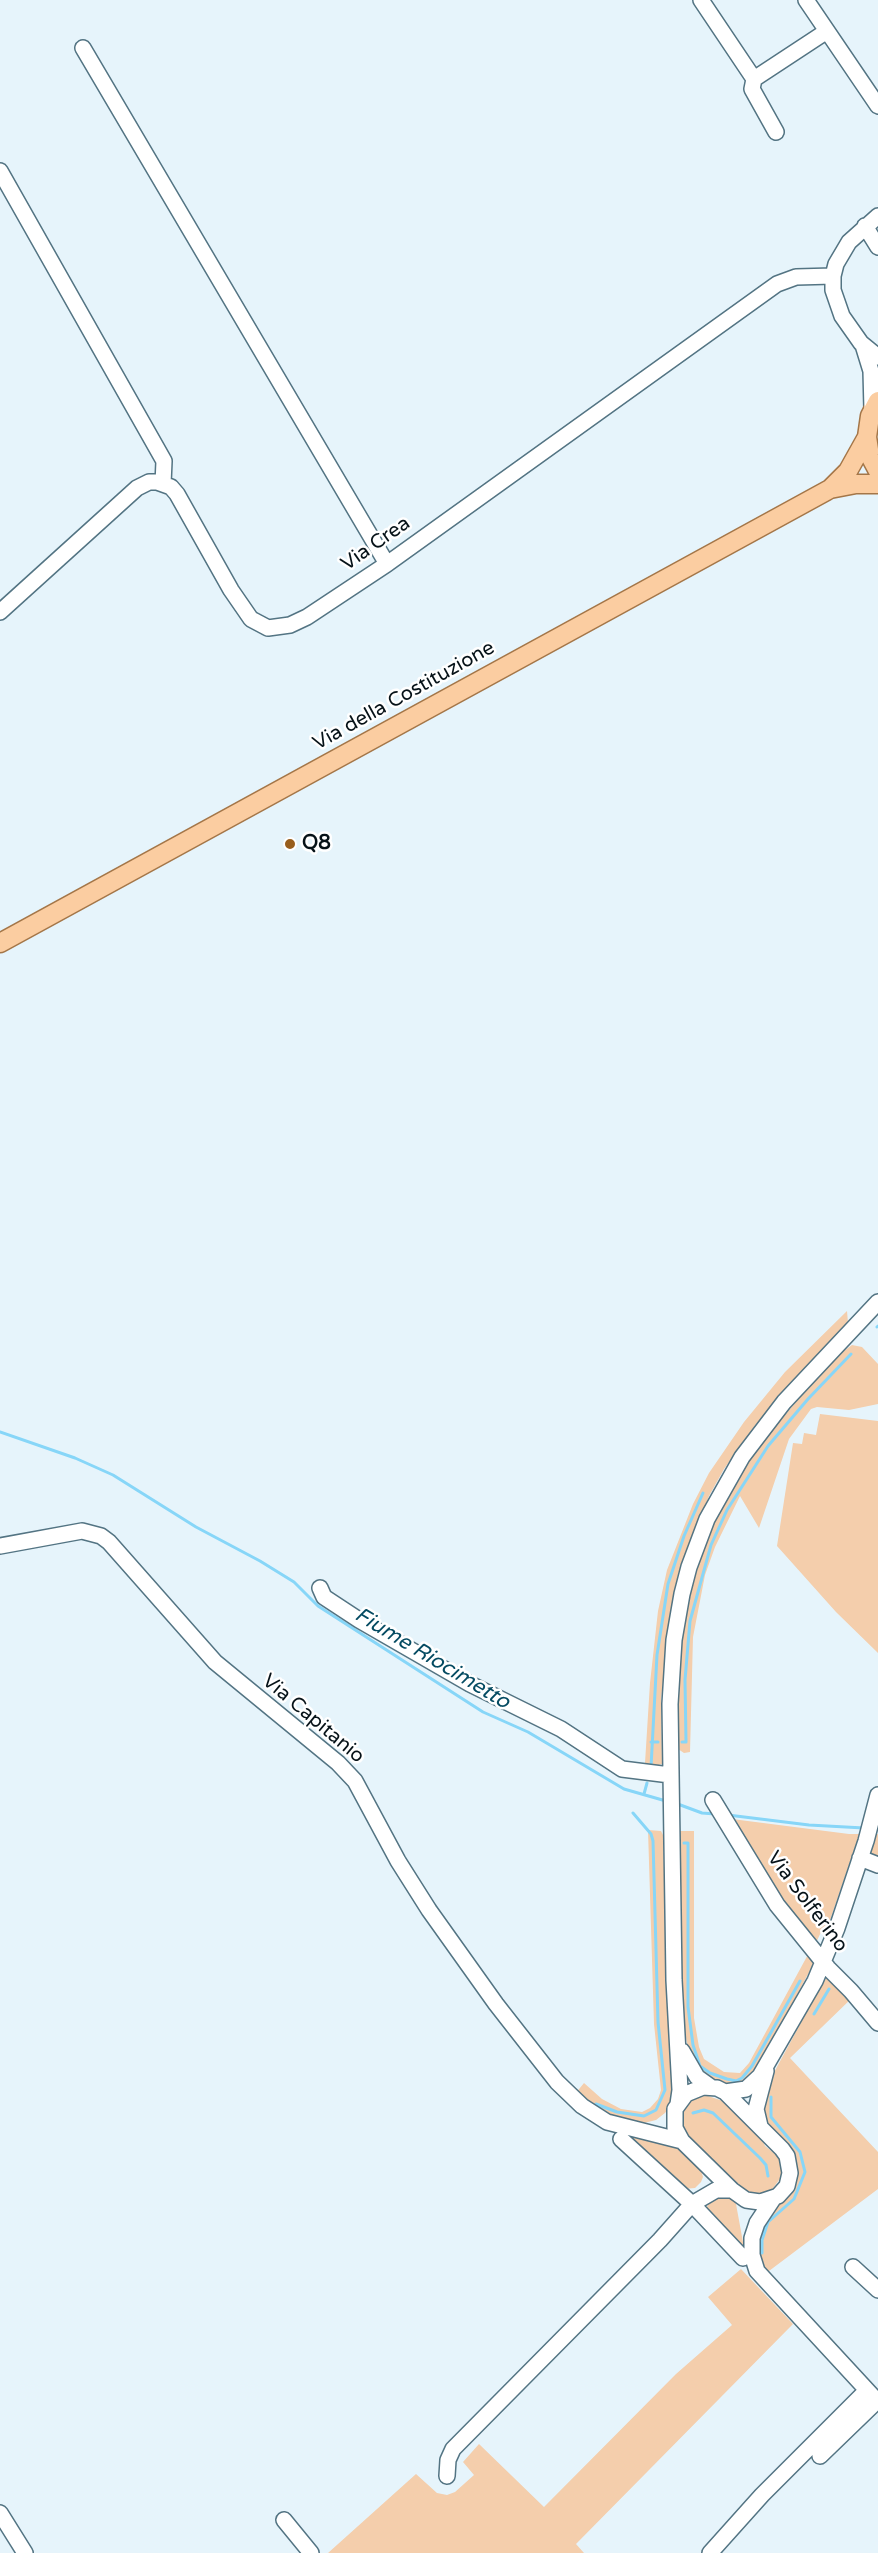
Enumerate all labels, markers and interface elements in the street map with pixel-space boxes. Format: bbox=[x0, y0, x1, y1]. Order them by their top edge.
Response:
street label: Via Crea bbox=[337, 512, 415, 576]
street label: Via della Costituzione bbox=[309, 636, 499, 756]
place label: Q8 bbox=[302, 832, 331, 856]
marker: Q8 bbox=[283, 837, 297, 851]
water label: Fiume Riocimetto bbox=[350, 1603, 514, 1715]
street label: Via Capitanio bbox=[257, 1669, 369, 1769]
street label: Via Solferino bbox=[761, 1847, 853, 1957]

